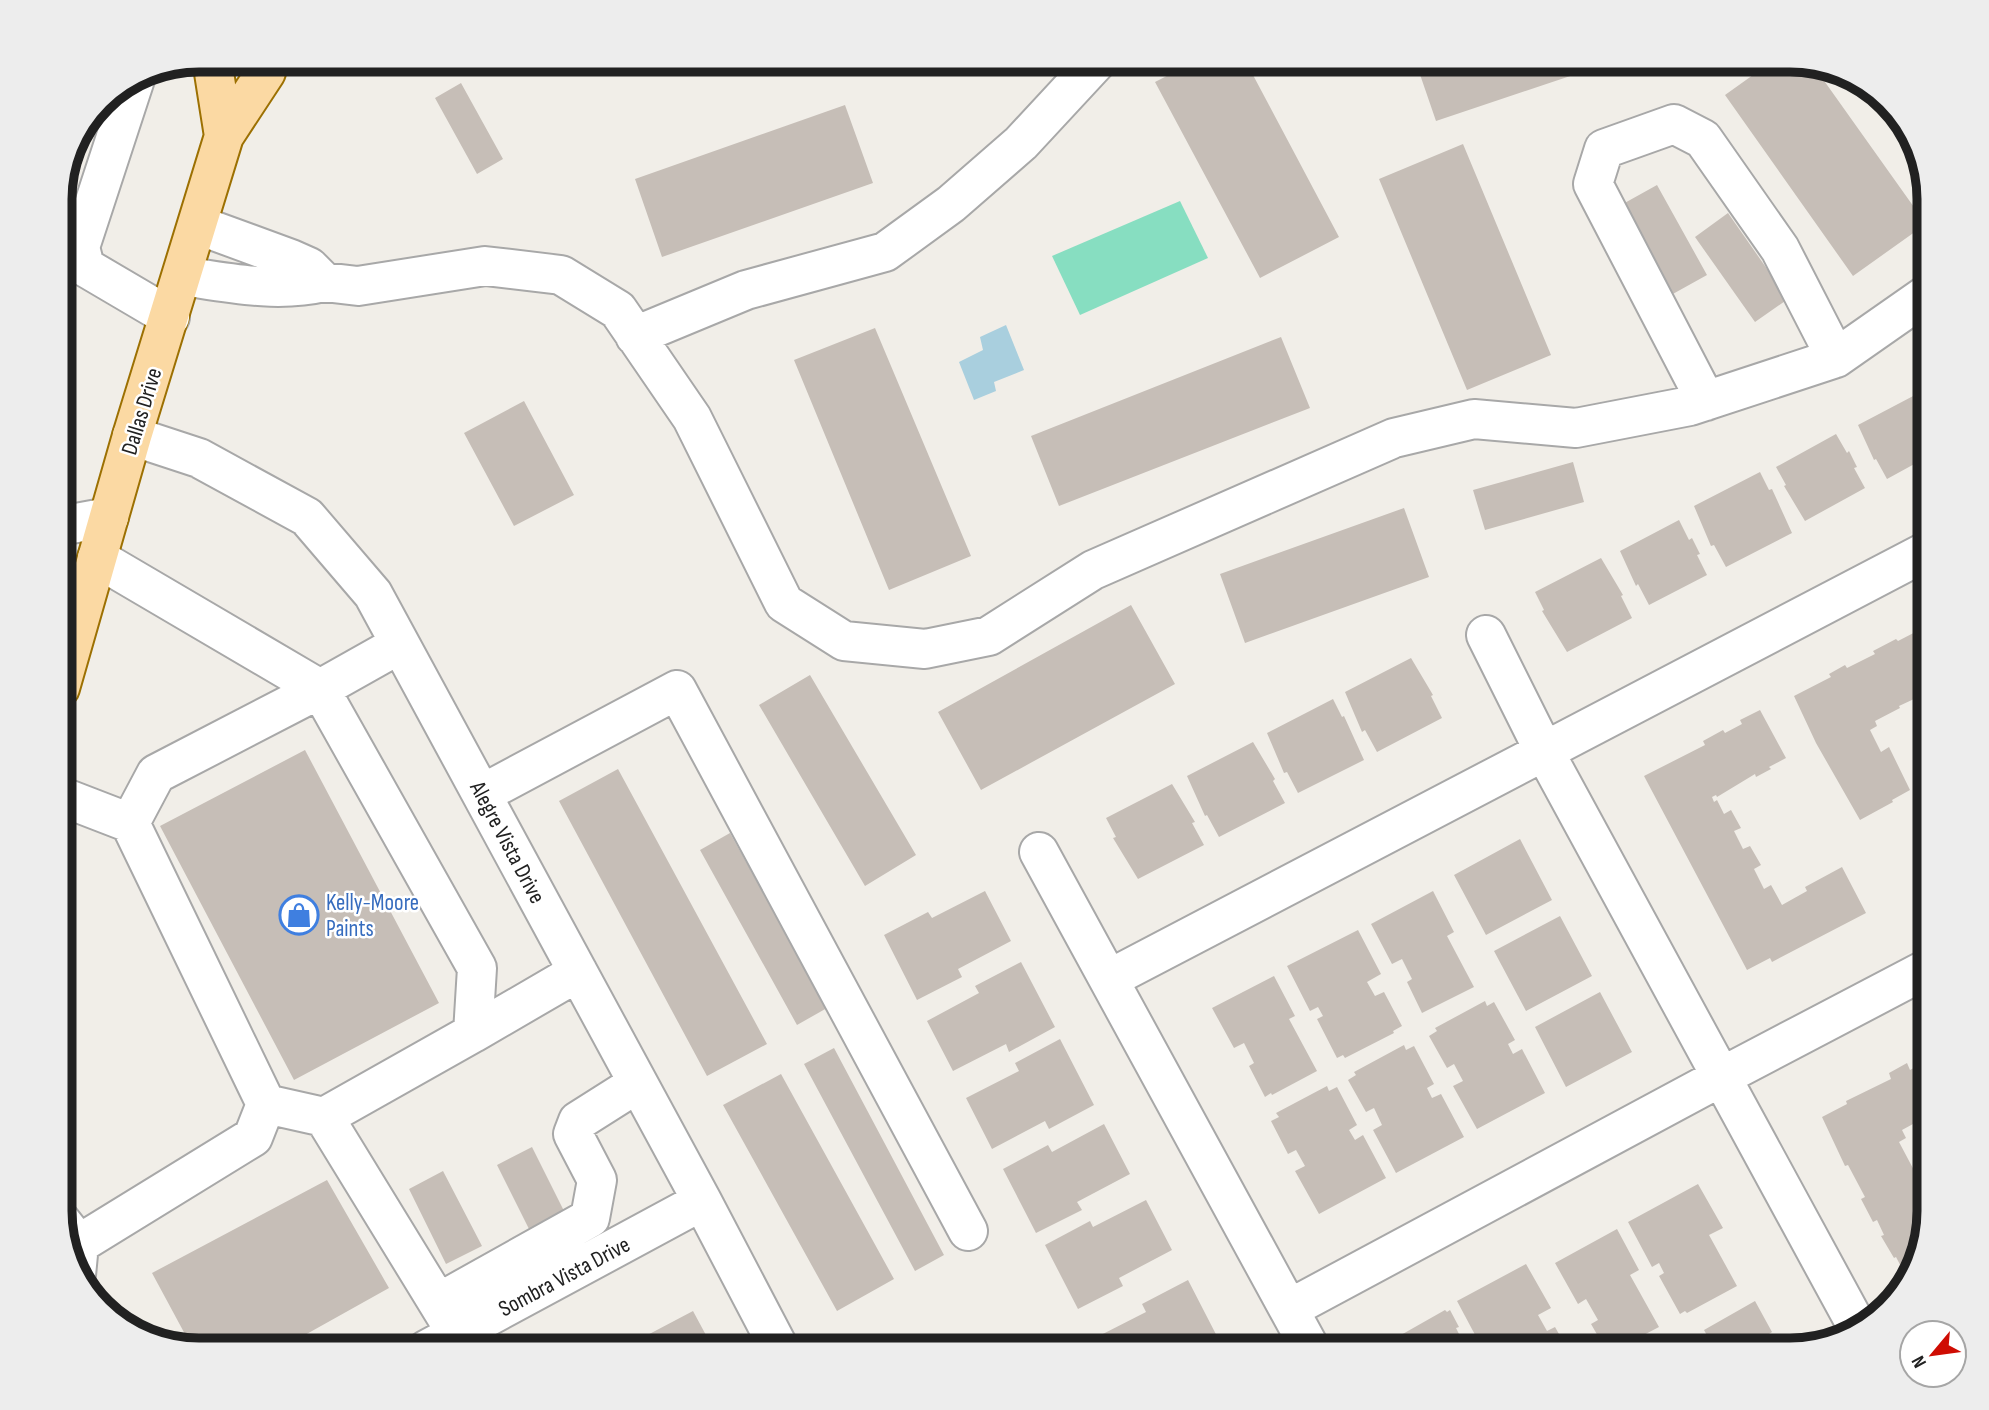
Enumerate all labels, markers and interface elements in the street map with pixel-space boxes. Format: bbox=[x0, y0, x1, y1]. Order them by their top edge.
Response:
street label: Dallas Drive bbox=[115, 364, 168, 458]
street label: Alegre Vista Drive bbox=[463, 776, 551, 908]
place label: Kelly-Moore Paints bbox=[326, 889, 419, 943]
shop icon: Kelly-Moore Paints bbox=[278, 894, 320, 936]
street label: Sombra Vista Drive bbox=[494, 1231, 635, 1323]
north arrow bbox=[1898, 1319, 1968, 1389]
text: N bbox=[1907, 1351, 1932, 1372]

